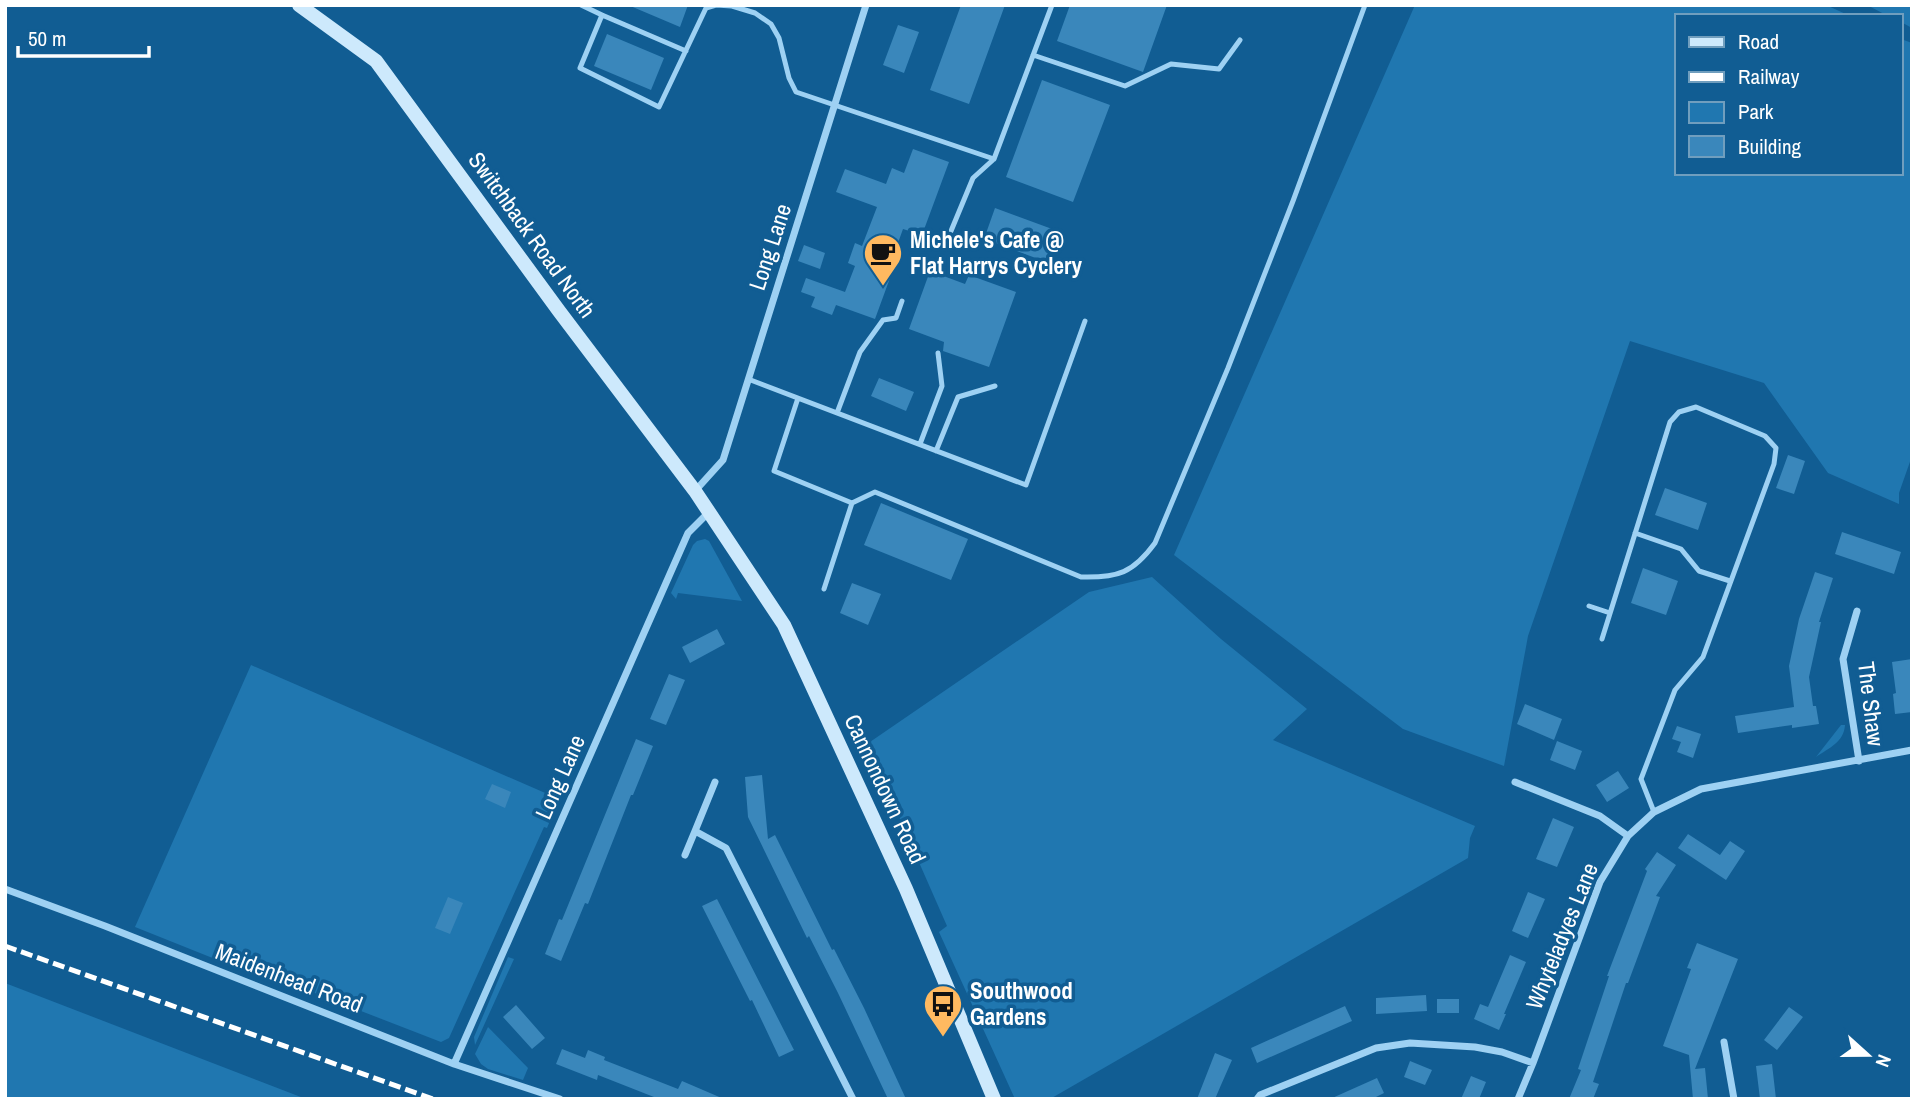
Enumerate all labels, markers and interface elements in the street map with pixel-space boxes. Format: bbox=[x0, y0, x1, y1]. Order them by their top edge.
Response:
scale bar bbox=[18, 14, 149, 58]
legend bbox=[1675, 14, 1903, 175]
text: 50 m bbox=[28, 24, 66, 53]
text: Road bbox=[1738, 27, 1779, 56]
text: Railway bbox=[1738, 62, 1800, 91]
text: Park bbox=[1738, 97, 1774, 126]
text: Building bbox=[1738, 132, 1802, 161]
street label: Switchback Road North bbox=[462, 145, 603, 324]
street label: Long Lane bbox=[741, 200, 798, 294]
place label: Michele's Cafe @ Flat Harrys Cyclery bbox=[910, 224, 1082, 281]
cafe icon: Michele's Cafe @ Flat Harrys Cyclery bbox=[862, 232, 904, 287]
street label: The Shaw bbox=[1851, 660, 1892, 748]
street label: Cannondown Road bbox=[837, 709, 934, 869]
street label: Long Lane bbox=[527, 730, 592, 824]
street label: Whyteladyes Lane bbox=[1518, 858, 1605, 1014]
street label: Maidenhead Road bbox=[211, 935, 367, 1020]
place label: Southwood Gardens bbox=[970, 975, 1073, 1032]
bus stop icon: Southwood Gardens bbox=[922, 983, 964, 1038]
north arrow bbox=[1833, 1020, 1903, 1090]
text: N bbox=[1870, 1051, 1898, 1071]

